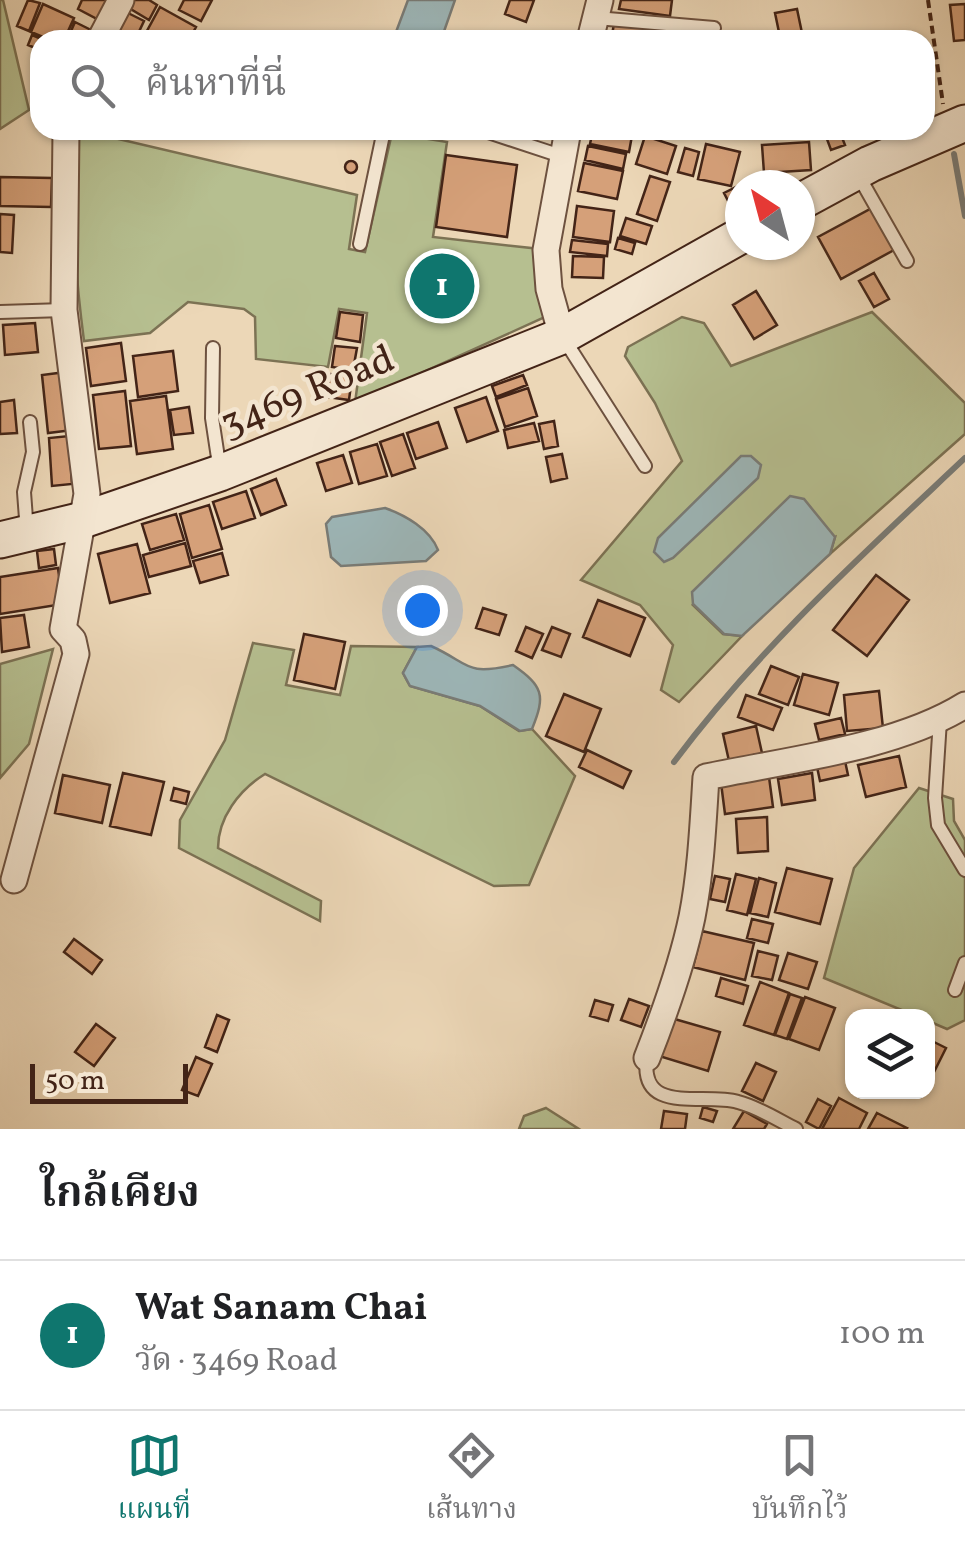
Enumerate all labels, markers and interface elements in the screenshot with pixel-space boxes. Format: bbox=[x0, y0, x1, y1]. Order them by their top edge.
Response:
search box bbox=[30, 30, 935, 140]
icon: search bbox=[65, 58, 120, 113]
text: ค้นหาที่นี่ bbox=[145, 59, 286, 112]
north arrow bbox=[725, 170, 815, 260]
pin: 1 bbox=[410, 248, 474, 324]
street label: 3469 Road bbox=[213, 333, 403, 453]
your location bbox=[397, 585, 448, 636]
map controls bbox=[845, 1009, 935, 1099]
button: layers bbox=[845, 1009, 935, 1099]
scale bar bbox=[30, 1059, 188, 1104]
text: 50 m bbox=[45, 1062, 105, 1101]
text: ใกล้เคียง bbox=[40, 1166, 200, 1225]
text: Wat Sanam Chai bbox=[135, 1283, 427, 1336]
text: 1 bbox=[66, 1313, 79, 1357]
text: 100 m bbox=[839, 1313, 925, 1357]
text: วัด · 3469 Road bbox=[135, 1340, 338, 1384]
tab: แผนที่ bbox=[118, 1428, 191, 1533]
tab: เส้นทาง bbox=[426, 1428, 517, 1533]
tab: บันทึกไว้ bbox=[752, 1428, 847, 1533]

